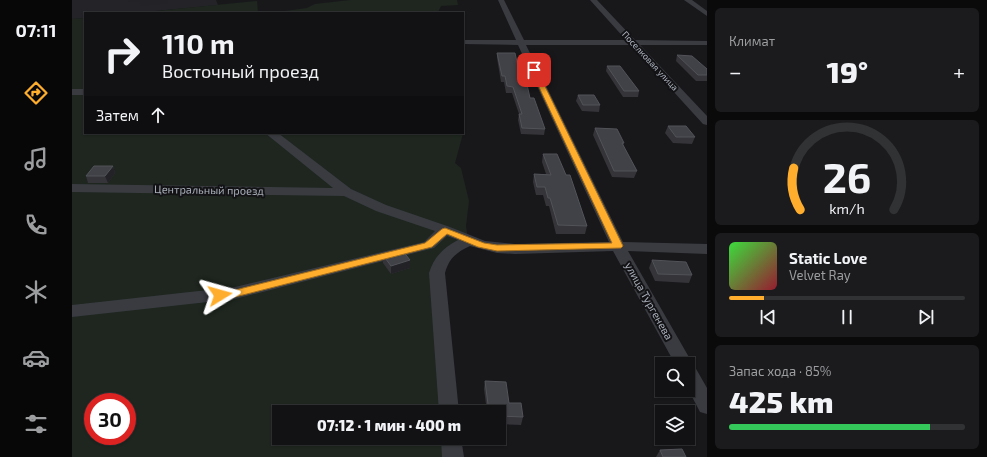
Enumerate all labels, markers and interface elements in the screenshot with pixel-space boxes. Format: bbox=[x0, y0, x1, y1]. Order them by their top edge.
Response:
text: 07:11 bbox=[15, 19, 57, 41]
text: 110 m bbox=[162, 26, 235, 60]
icon: right bbox=[96, 28, 148, 80]
street label: Поселковая улица bbox=[619, 29, 681, 93]
text: Климат bbox=[729, 33, 775, 49]
pin bbox=[517, 53, 551, 87]
text: 19° bbox=[827, 53, 868, 89]
text: − bbox=[729, 58, 742, 84]
text: + bbox=[953, 58, 965, 84]
icon: arrive bbox=[523, 59, 545, 81]
text: Восточный проезд bbox=[162, 60, 319, 82]
icon: directions bbox=[22, 79, 50, 107]
icon: ahead bbox=[147, 104, 169, 126]
text: Затем bbox=[96, 106, 139, 124]
icon: music bbox=[22, 145, 50, 173]
text: 26 bbox=[823, 151, 871, 201]
street label: Центральный проезд bbox=[154, 182, 265, 197]
text: km/h bbox=[829, 200, 865, 217]
icon: phone bbox=[22, 211, 50, 239]
text: Static Love bbox=[789, 249, 867, 267]
street label: улица Тургенева bbox=[622, 260, 676, 342]
text: Velvet Ray bbox=[789, 267, 851, 283]
position arrow bbox=[199, 274, 241, 316]
icon: climate bbox=[22, 278, 50, 306]
icon: previous bbox=[757, 306, 779, 328]
icon: pause bbox=[836, 306, 858, 328]
icon: next bbox=[915, 306, 937, 328]
icon: car bbox=[22, 344, 50, 372]
map controls bbox=[655, 357, 695, 445]
button: search bbox=[655, 357, 695, 397]
text: Запас хода · 85% bbox=[729, 363, 831, 379]
text: 425 km bbox=[729, 383, 834, 419]
speed limit sign: 30 bbox=[84, 393, 136, 445]
button: layers bbox=[655, 405, 695, 445]
icon: filters bbox=[22, 410, 50, 438]
text: 07:12 · 1 мин · 400 m bbox=[317, 416, 461, 434]

